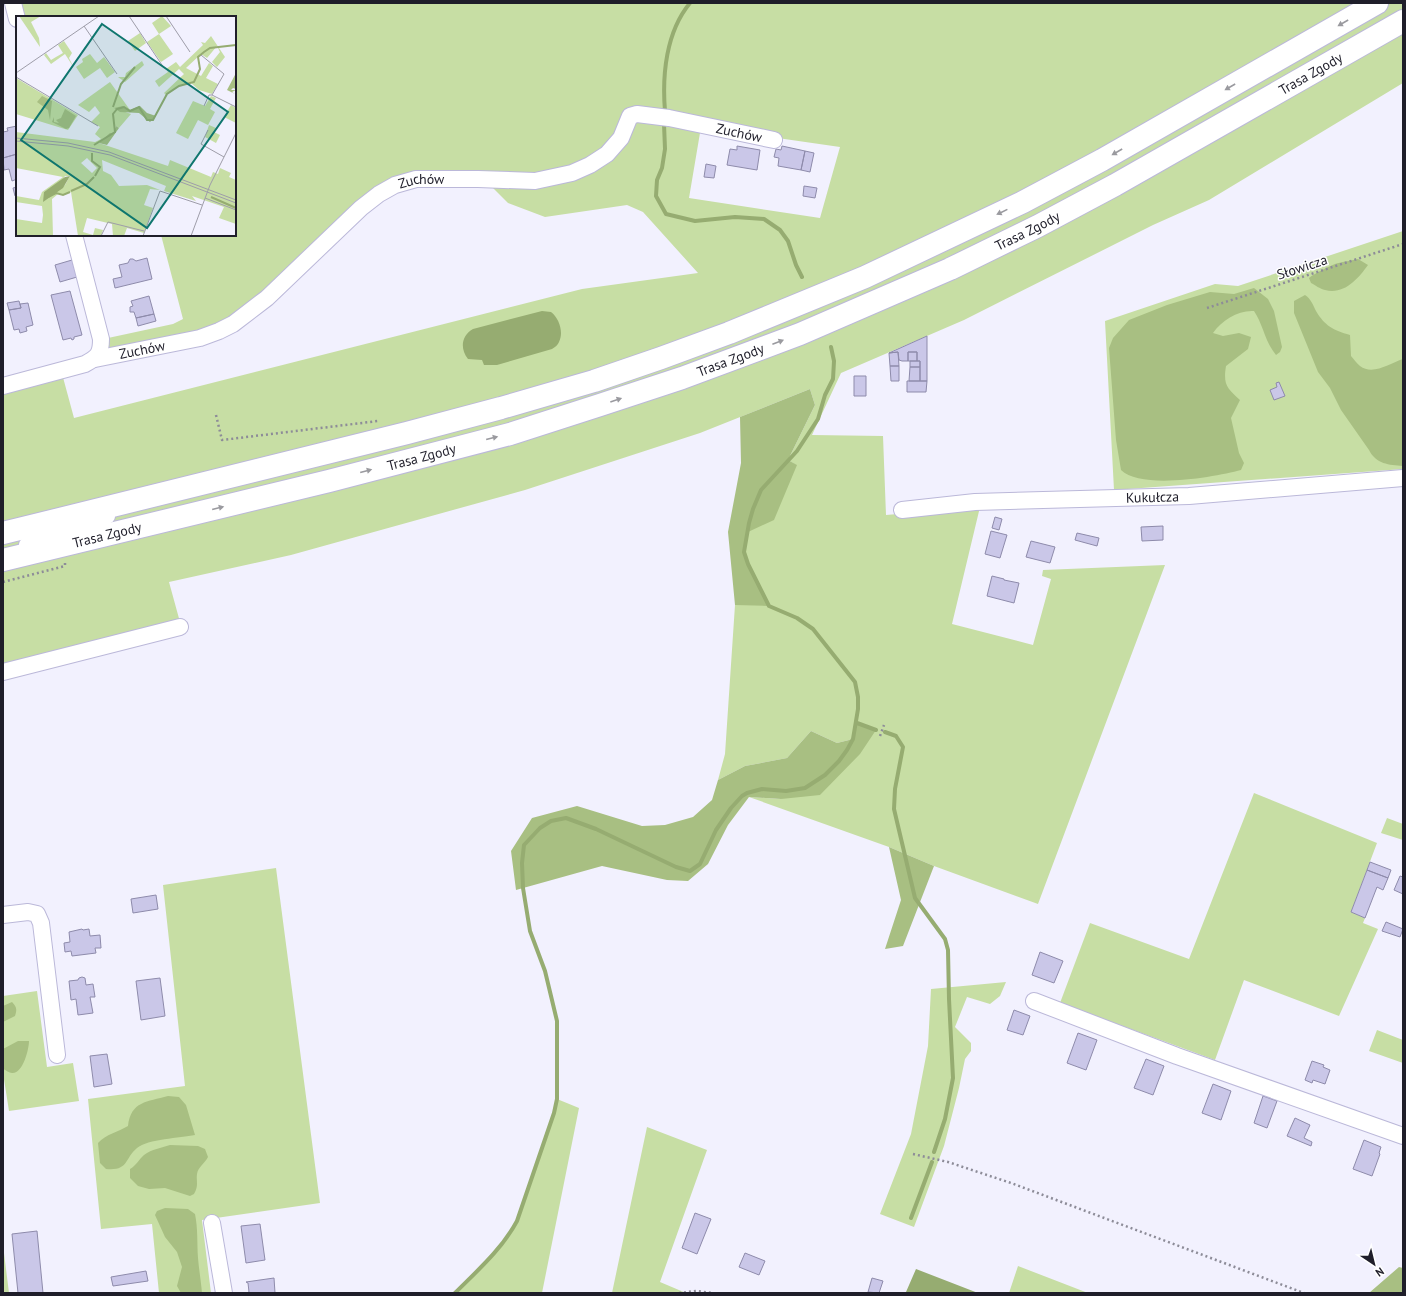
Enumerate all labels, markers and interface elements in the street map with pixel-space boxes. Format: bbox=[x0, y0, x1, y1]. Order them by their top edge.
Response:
inset map bbox=[16, 16, 236, 236]
one-way arrow bbox=[1337, 19, 1349, 26]
street label: Trasa Zgody bbox=[1276, 48, 1346, 99]
one-way arrow bbox=[1224, 84, 1236, 91]
street label: Zuchów bbox=[715, 119, 764, 146]
one-way arrow bbox=[1111, 148, 1123, 155]
street label: Zuchów bbox=[396, 170, 445, 193]
street label: Trasa Zgody bbox=[992, 207, 1063, 255]
one-way arrow bbox=[996, 209, 1008, 215]
street label: Słowicza bbox=[1274, 250, 1330, 284]
street label: Zuchów bbox=[117, 336, 167, 363]
street label: Trasa Zgody bbox=[694, 339, 767, 381]
one-way arrow bbox=[773, 339, 785, 345]
one-way arrow bbox=[611, 397, 623, 403]
one-way arrow bbox=[486, 435, 498, 441]
street label: Trasa Zgody bbox=[385, 439, 458, 475]
one-way arrow bbox=[361, 468, 373, 474]
street label: Kukułcza bbox=[1126, 487, 1179, 507]
one-way arrow bbox=[212, 505, 224, 511]
street label: Trasa Zgody bbox=[71, 518, 144, 552]
north arrow bbox=[1354, 1244, 1394, 1284]
text: N bbox=[1373, 1264, 1387, 1280]

